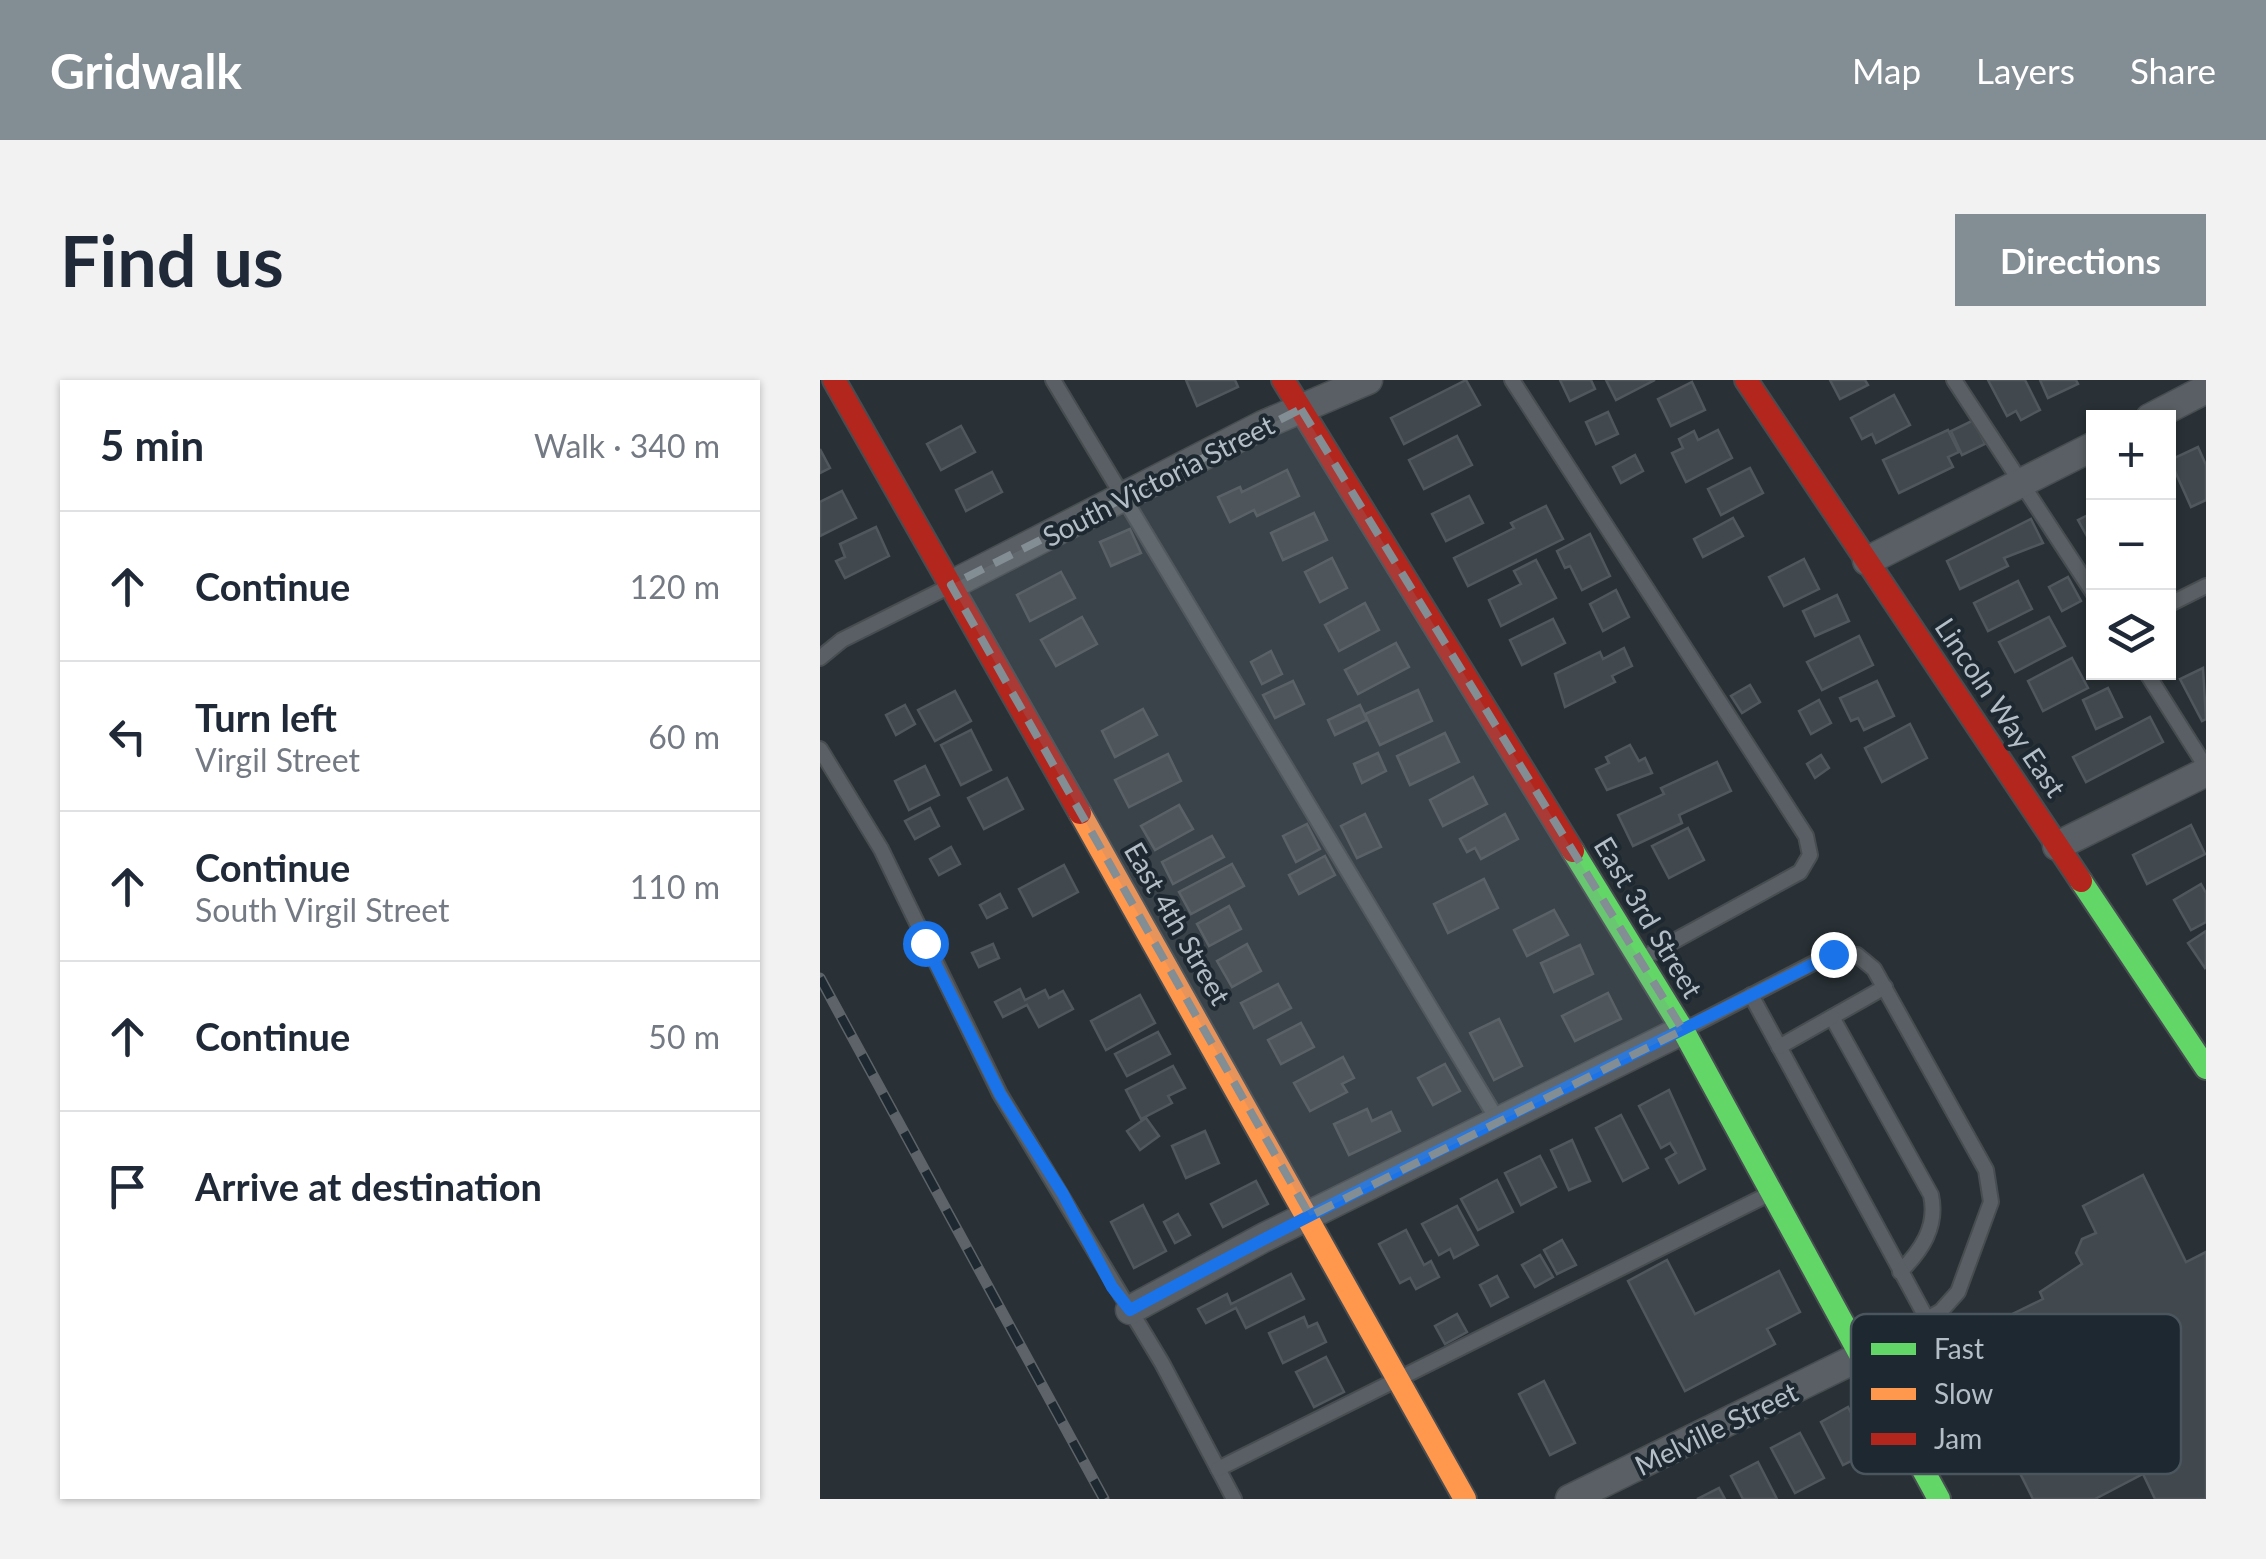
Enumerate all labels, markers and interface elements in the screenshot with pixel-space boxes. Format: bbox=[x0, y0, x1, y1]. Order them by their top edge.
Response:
text: Gridwalk bbox=[50, 42, 242, 99]
text: Map bbox=[1852, 49, 1921, 91]
text: Layers bbox=[1976, 49, 2075, 91]
text: Share bbox=[2130, 49, 2216, 91]
button: Directions bbox=[1955, 214, 2206, 306]
text: Find us bbox=[60, 218, 284, 302]
street label: South Victoria Street bbox=[1037, 407, 1279, 553]
map controls bbox=[2086, 410, 2176, 680]
button: + bbox=[2086, 410, 2176, 500]
text: 5 min bbox=[100, 420, 204, 470]
text: Walk · 340 m bbox=[534, 426, 720, 465]
button: − bbox=[2086, 500, 2176, 590]
icon: ahead bbox=[100, 559, 155, 614]
text: Continue bbox=[195, 563, 350, 609]
text: 120 m bbox=[630, 567, 720, 606]
button: layers bbox=[2086, 590, 2176, 680]
street label: Lincoln Way East bbox=[1929, 611, 2073, 803]
text: Turn left bbox=[195, 694, 337, 740]
icon: left bbox=[100, 709, 155, 764]
text: 60 m bbox=[648, 717, 720, 756]
text: Virgil Street bbox=[195, 740, 360, 779]
street label: East 3rd Street bbox=[1588, 830, 1710, 1004]
street label: East 4th Street bbox=[1118, 836, 1238, 1010]
text: Continue bbox=[195, 844, 350, 890]
icon: ahead bbox=[100, 859, 155, 914]
text: 110 m bbox=[630, 867, 720, 906]
text: South Virgil Street bbox=[195, 890, 450, 929]
route start bbox=[903, 921, 949, 967]
route end bbox=[1811, 932, 1857, 978]
icon: ahead bbox=[100, 1009, 155, 1064]
text: Continue bbox=[195, 1013, 350, 1059]
text: 50 m bbox=[648, 1017, 720, 1056]
icon: arrive bbox=[100, 1159, 155, 1214]
text: Arrive at destination bbox=[195, 1163, 542, 1209]
legend bbox=[1851, 1314, 2181, 1474]
text: Fast bbox=[1934, 1331, 1984, 1365]
street label: Melville Street bbox=[1629, 1374, 1803, 1482]
text: Slow bbox=[1934, 1376, 1993, 1410]
text: Jam bbox=[1934, 1421, 1982, 1455]

